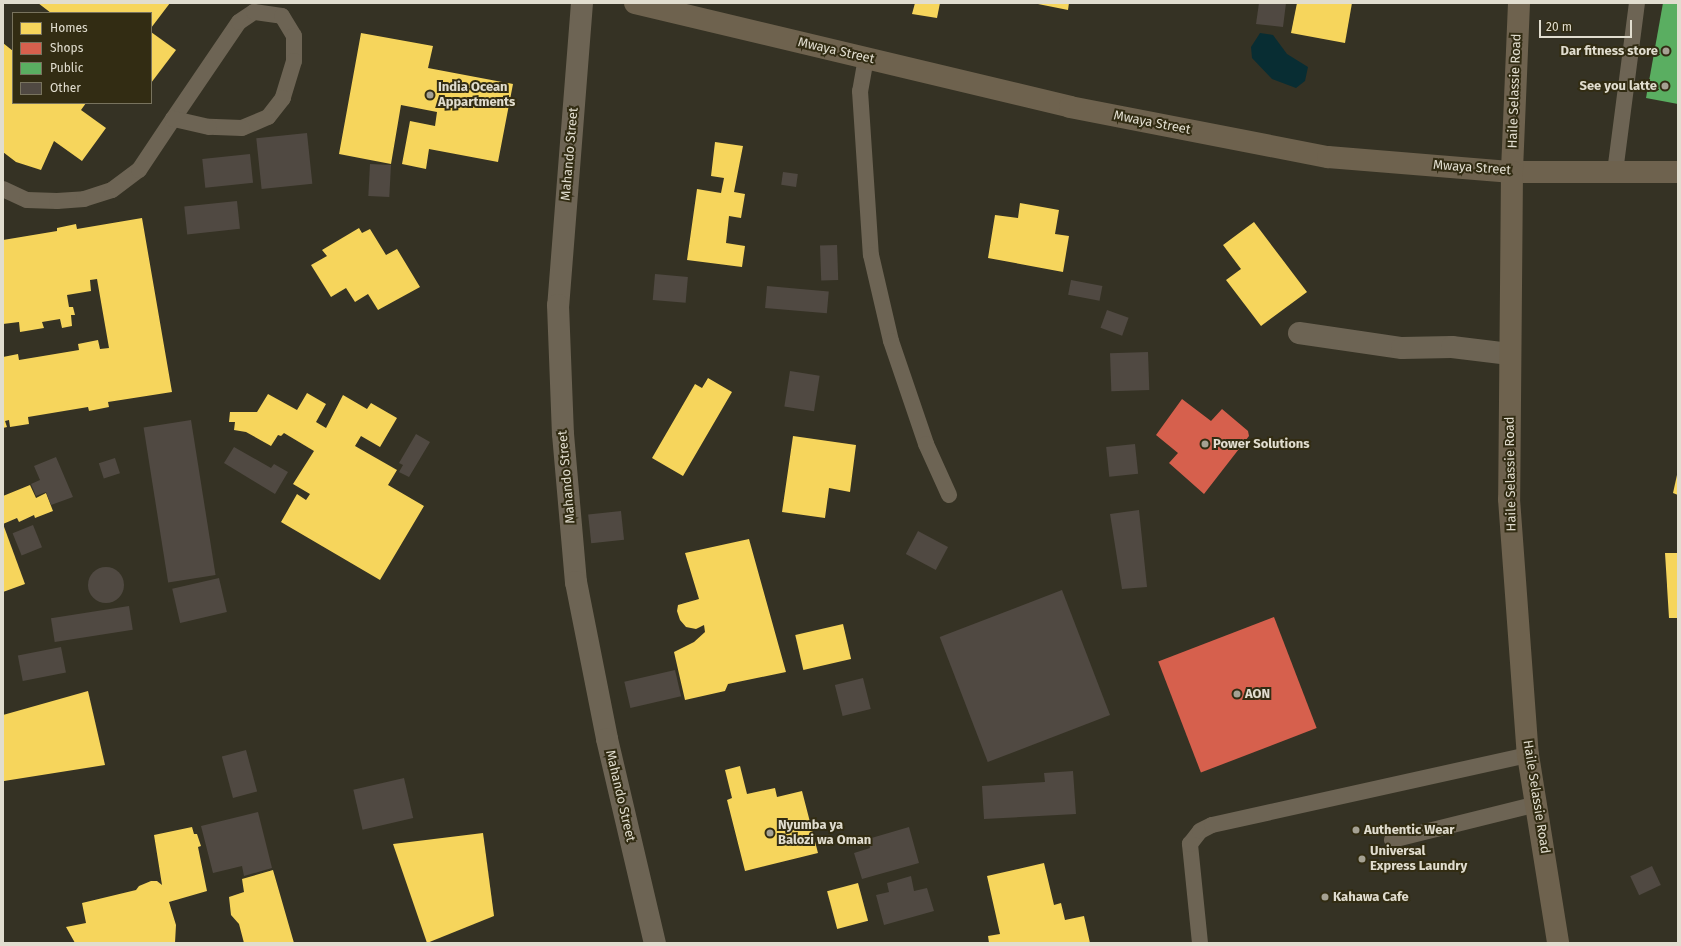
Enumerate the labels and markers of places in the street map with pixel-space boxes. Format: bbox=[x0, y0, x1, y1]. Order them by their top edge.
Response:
place label: Dar fitness store bbox=[1561, 43, 1658, 59]
marker: Dar fitness store bbox=[1661, 46, 1671, 56]
place label: See you latte bbox=[1579, 78, 1657, 94]
place label: India Ocean Appartments bbox=[438, 80, 515, 111]
marker: See you latte bbox=[1660, 81, 1670, 91]
marker: India Ocean Appartments bbox=[425, 90, 435, 100]
place label: Power Solutions bbox=[1213, 436, 1310, 452]
marker: Power Solutions bbox=[1200, 439, 1210, 449]
place label: AON bbox=[1245, 686, 1270, 702]
marker: AON bbox=[1232, 689, 1242, 699]
place label: Nyumba ya Balozi wa Oman bbox=[778, 818, 871, 849]
place label: Authentic Wear bbox=[1364, 822, 1455, 838]
marker: Authentic Wear bbox=[1351, 825, 1361, 835]
marker: Nyumba ya Balozi wa Oman bbox=[765, 828, 775, 838]
place label: Universal Express Laundry bbox=[1370, 844, 1467, 875]
marker: Universal Express Laundry bbox=[1357, 854, 1367, 864]
place label: Kahawa Cafe bbox=[1333, 889, 1409, 905]
marker: Kahawa Cafe bbox=[1320, 892, 1330, 902]

